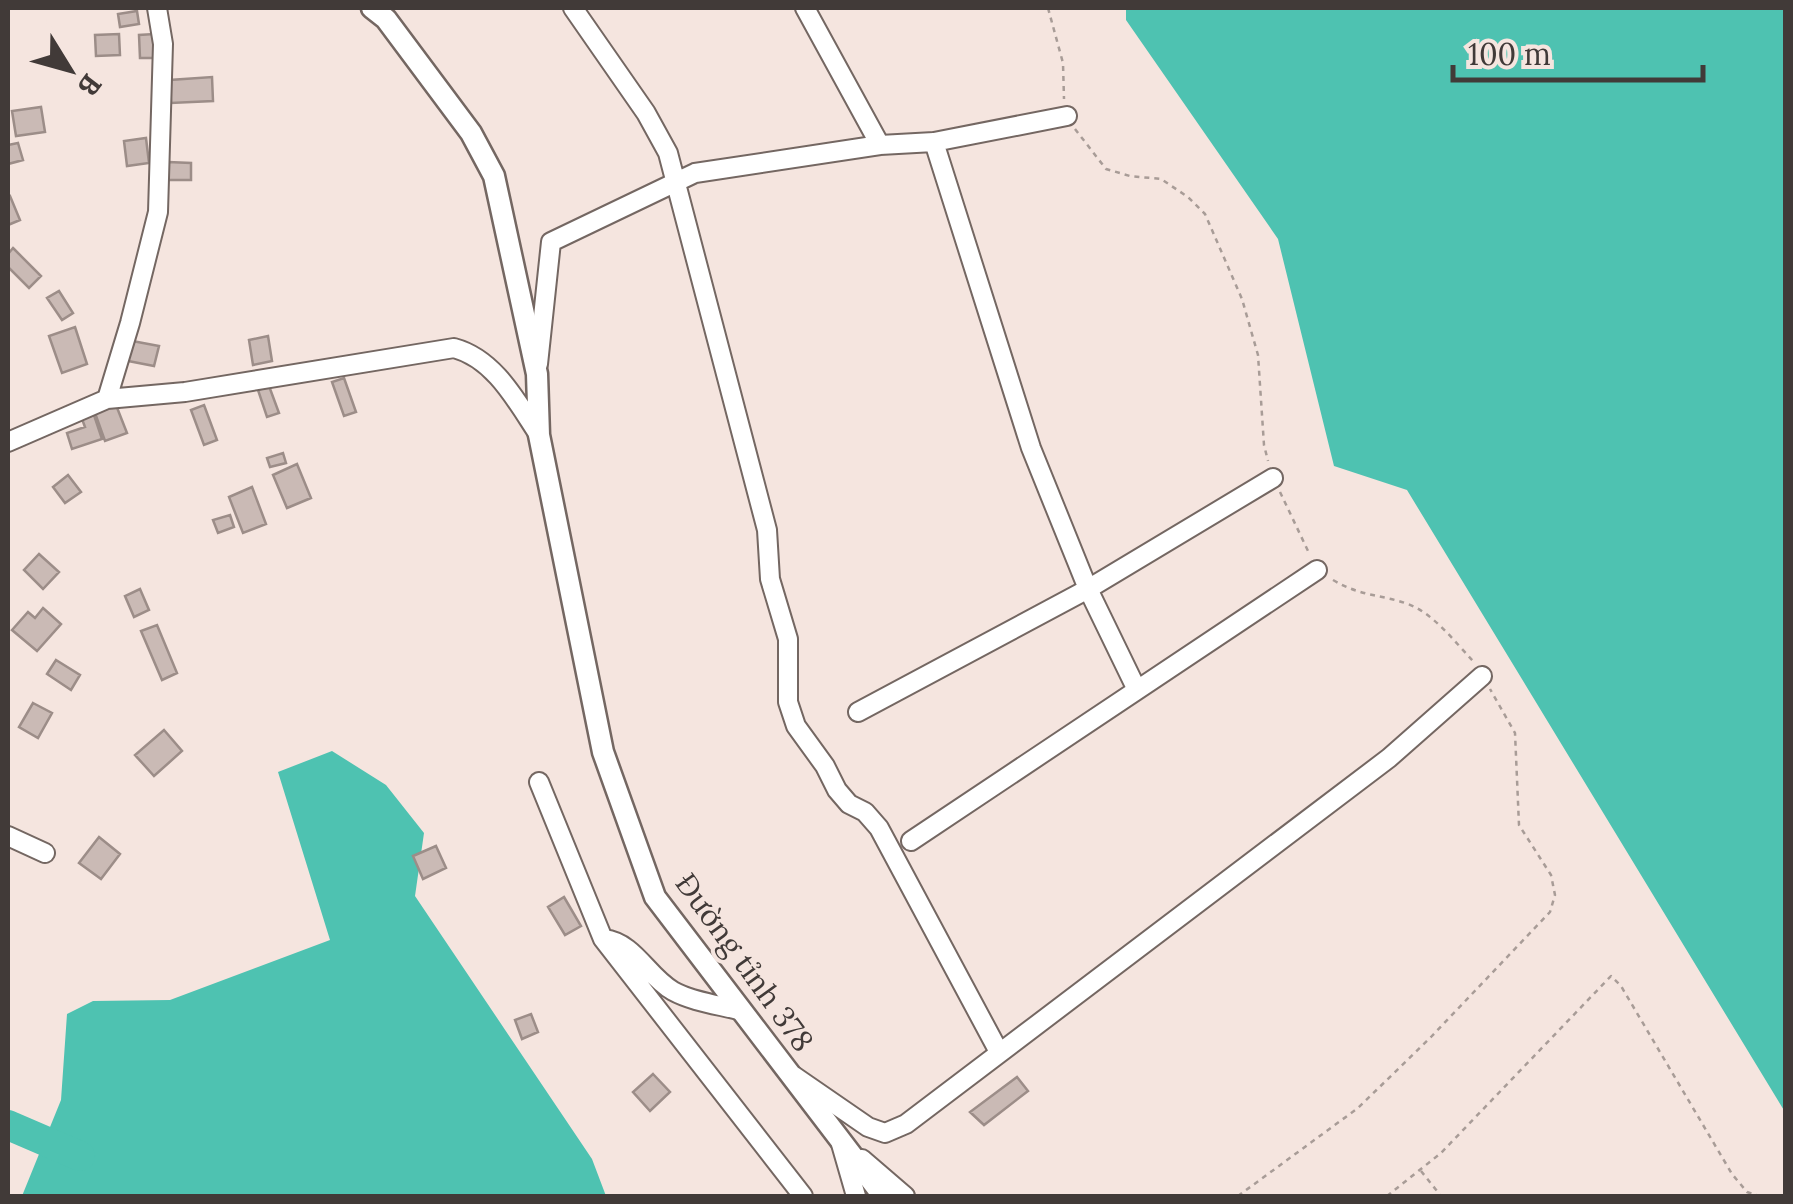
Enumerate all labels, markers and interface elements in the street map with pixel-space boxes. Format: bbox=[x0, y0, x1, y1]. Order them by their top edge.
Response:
north arrow bbox=[20, 20, 120, 120]
scale bar bbox=[1453, 20, 1703, 82]
text: 100 m bbox=[1468, 35, 1551, 73]
text: B bbox=[70, 67, 110, 103]
street label: Đường tỉnh 378 bbox=[667, 865, 822, 1059]

